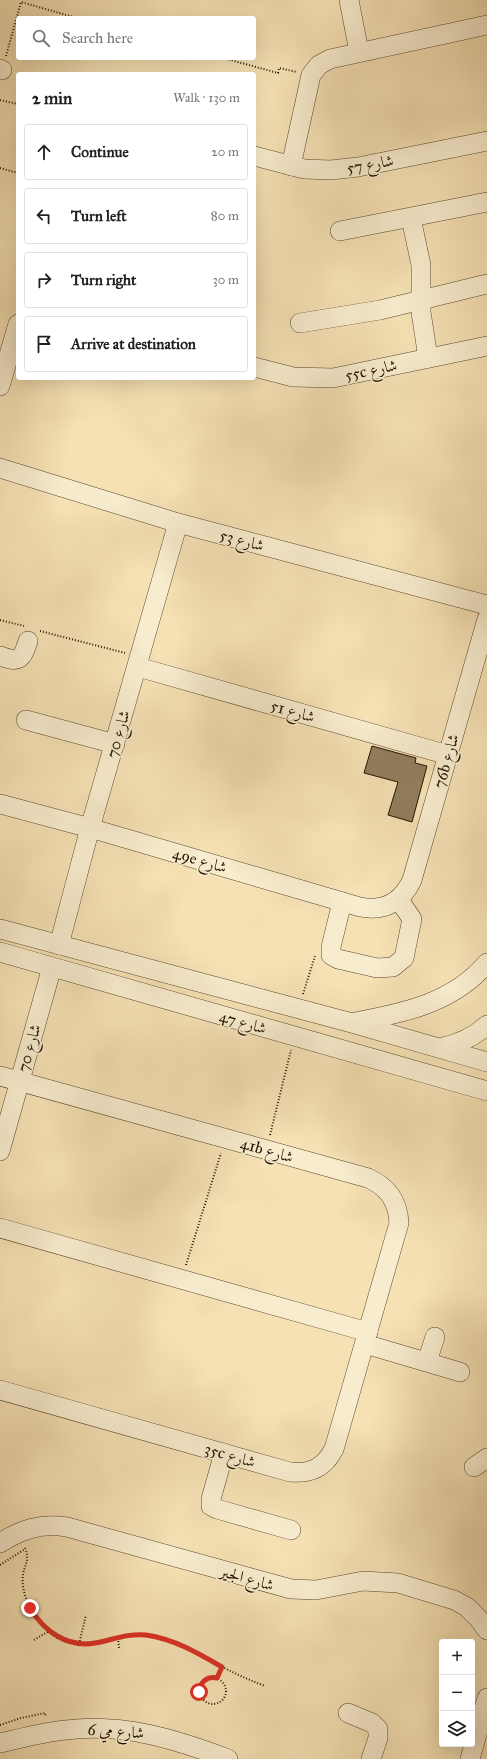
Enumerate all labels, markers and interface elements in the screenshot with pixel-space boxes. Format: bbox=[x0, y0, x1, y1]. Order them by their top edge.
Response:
search box bbox=[16, 16, 256, 60]
icon: search bbox=[30, 27, 52, 49]
text: Search here bbox=[62, 29, 133, 47]
text: 2 min bbox=[32, 88, 72, 109]
text: Walk · 130 m bbox=[173, 90, 240, 106]
icon: ahead bbox=[33, 141, 55, 163]
text: Continue bbox=[71, 143, 129, 161]
text: 20 m bbox=[211, 144, 239, 160]
street label: شارع 57 bbox=[345, 151, 396, 181]
icon: left bbox=[33, 205, 55, 227]
text: Turn left bbox=[71, 207, 127, 225]
text: 80 m bbox=[211, 208, 239, 224]
icon: right bbox=[33, 269, 55, 291]
text: Turn right bbox=[71, 271, 136, 289]
text: 30 m bbox=[213, 272, 239, 288]
icon: arrive bbox=[33, 333, 55, 355]
text: Arrive at destination bbox=[71, 335, 196, 353]
street label: 55c شارع bbox=[343, 355, 400, 389]
street label: شارع 53 bbox=[217, 525, 266, 559]
street label: شارع 51 bbox=[268, 696, 317, 730]
street label: شارع 70 bbox=[102, 708, 138, 761]
street label: 76b شارع bbox=[429, 732, 467, 791]
street label: 49e شارع bbox=[170, 843, 229, 881]
street label: شارع 47 bbox=[216, 1006, 269, 1042]
street label: شارع 70 bbox=[13, 1022, 49, 1075]
street label: 41b شارع bbox=[237, 1133, 296, 1170]
street label: 35c شارع bbox=[201, 1439, 258, 1475]
street label: شارع الجير bbox=[215, 1561, 276, 1599]
route end bbox=[21, 1599, 39, 1617]
map controls bbox=[439, 1639, 475, 1747]
button: + bbox=[439, 1639, 475, 1675]
button: − bbox=[439, 1675, 475, 1711]
route start bbox=[190, 1683, 208, 1701]
button: layers bbox=[439, 1711, 475, 1747]
street label: شارع مي 6 bbox=[87, 1720, 145, 1746]

